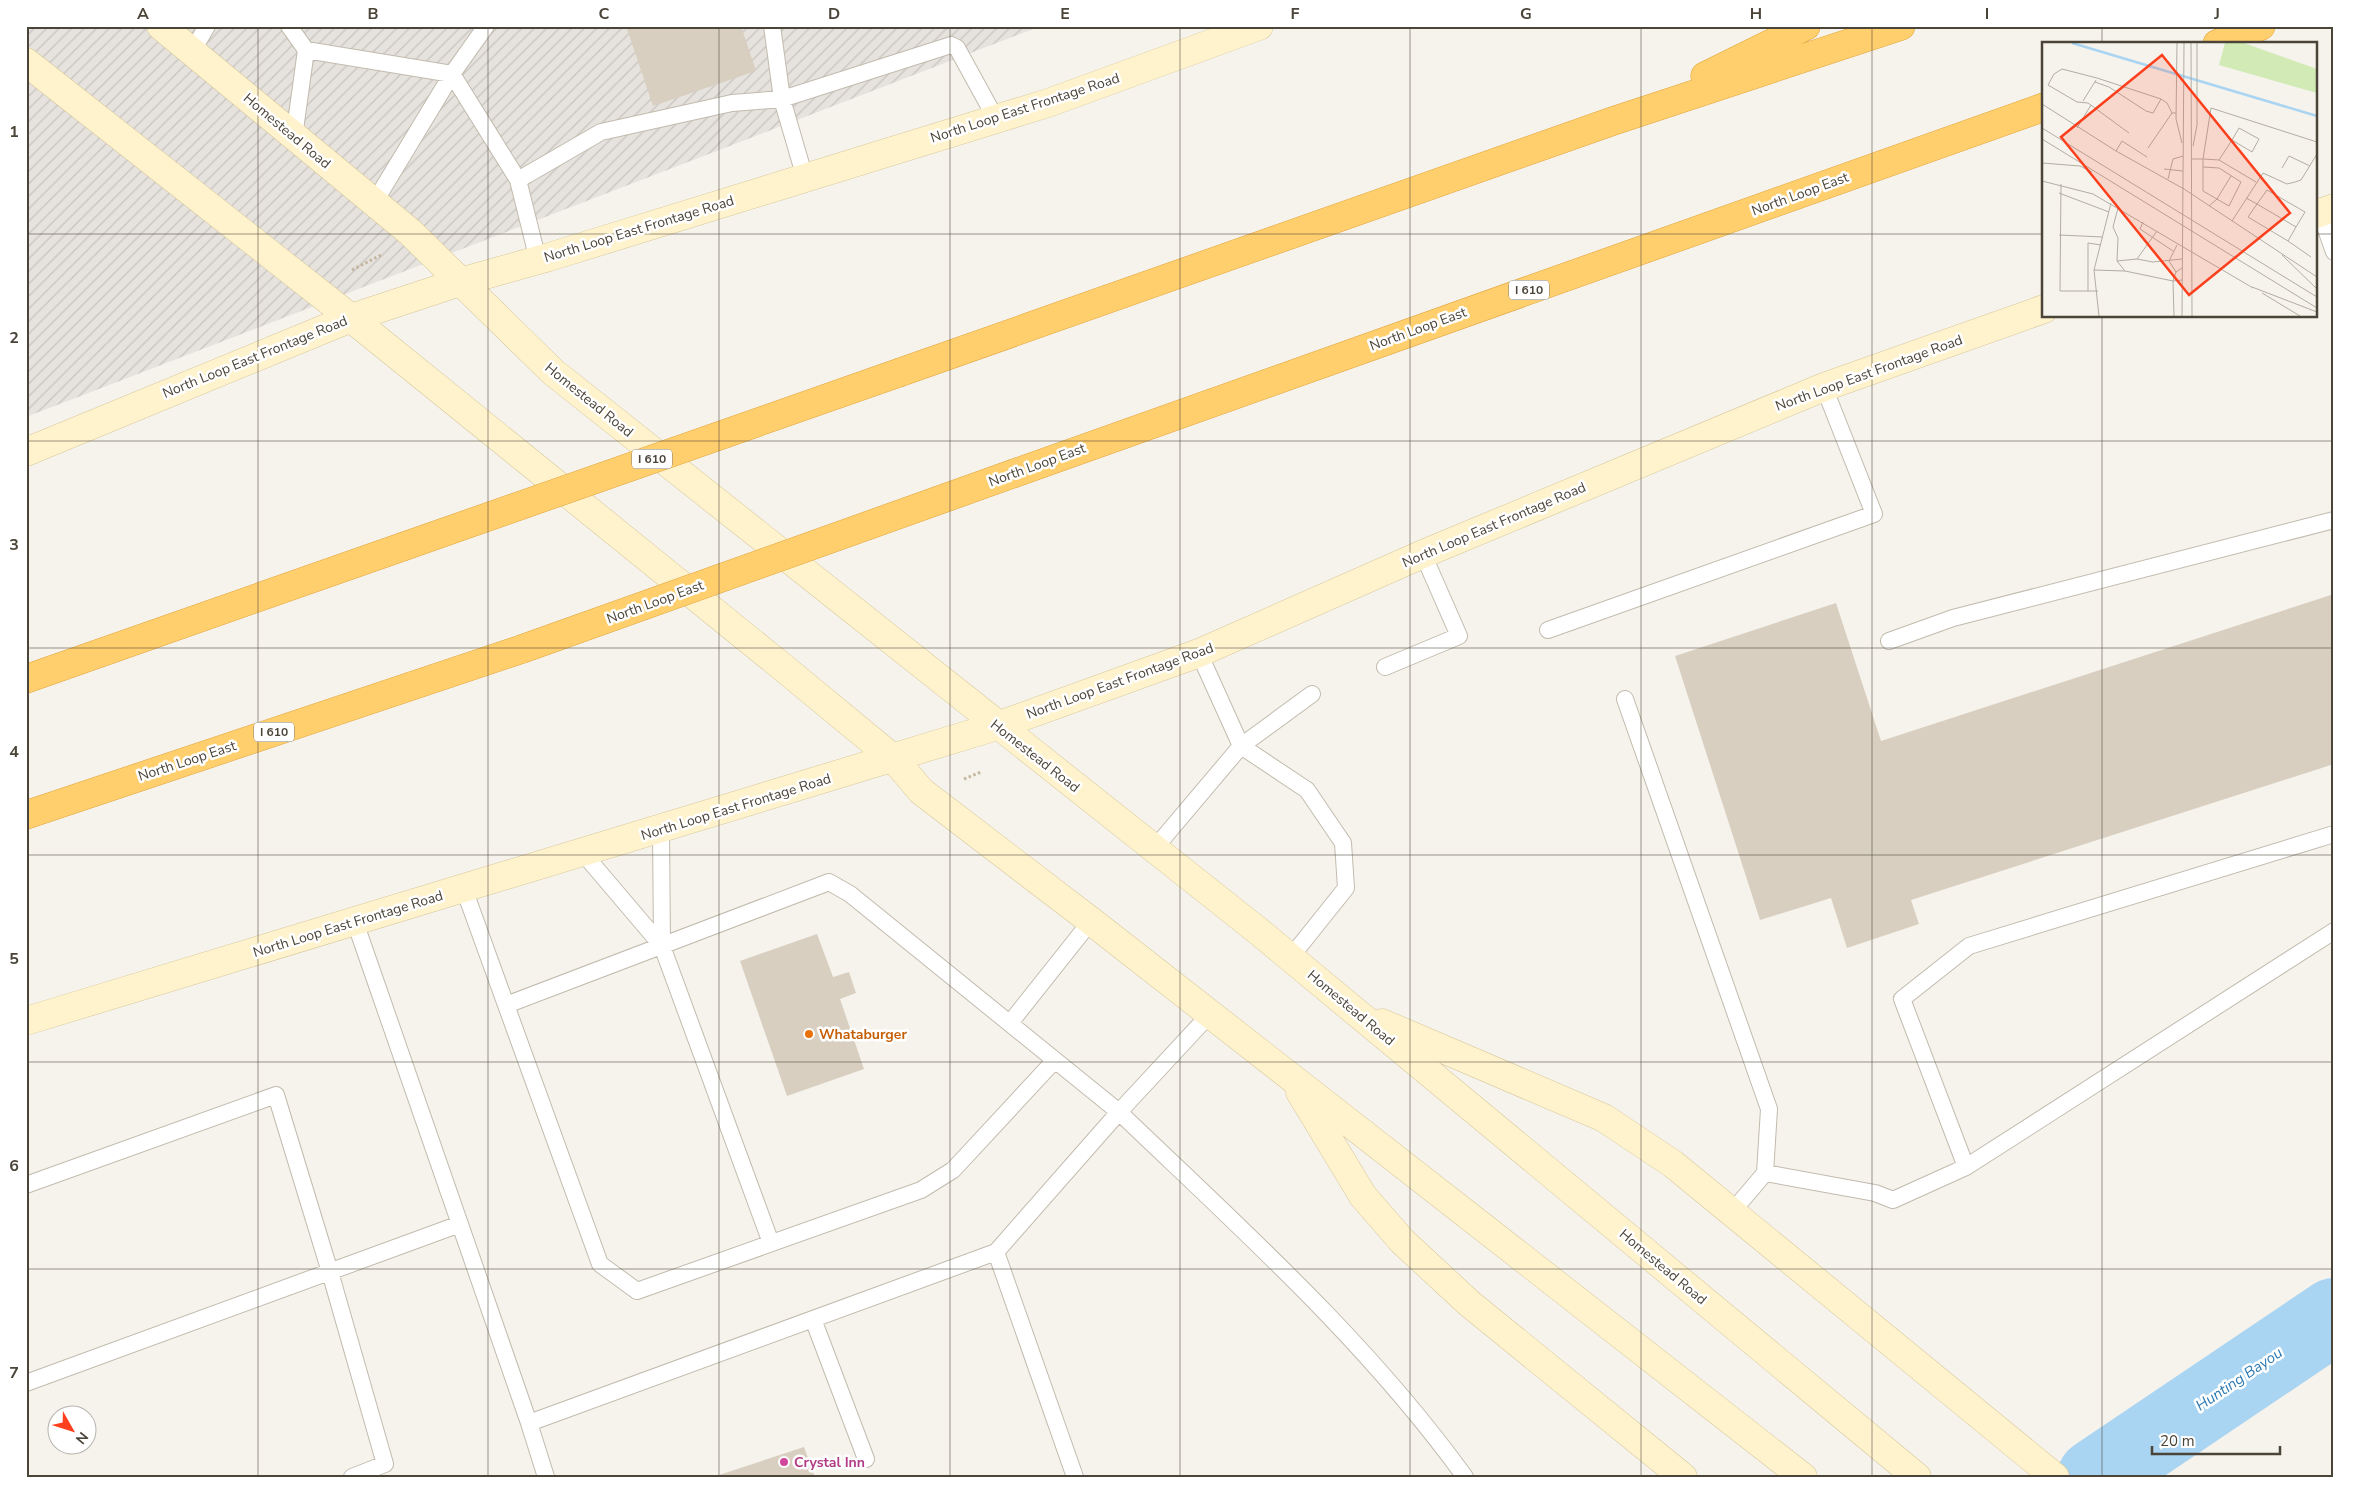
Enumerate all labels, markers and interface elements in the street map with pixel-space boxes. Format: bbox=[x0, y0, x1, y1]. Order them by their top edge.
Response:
text: A bbox=[137, 3, 149, 25]
text: B bbox=[367, 3, 379, 25]
text: C bbox=[599, 3, 610, 25]
text: D bbox=[828, 3, 840, 25]
text: E bbox=[1060, 3, 1070, 25]
text: F bbox=[1291, 3, 1300, 25]
text: G bbox=[1520, 3, 1532, 25]
text: H bbox=[1750, 3, 1762, 25]
text: I bbox=[1985, 3, 1989, 25]
text: J bbox=[2213, 3, 2220, 25]
inset map bbox=[2042, 42, 2318, 318]
street label: North Loop East Frontage Road bbox=[928, 68, 1122, 148]
street label: Homestead Road bbox=[239, 89, 335, 173]
text: 1 bbox=[9, 121, 19, 143]
street label: North Loop East bbox=[1749, 168, 1851, 220]
street label: North Loop East Frontage Road bbox=[542, 191, 736, 267]
road number: I 610 bbox=[1509, 280, 1549, 300]
street label: North Loop East bbox=[1367, 303, 1469, 355]
street label: North Loop East Frontage Road bbox=[160, 311, 350, 403]
text: 2 bbox=[9, 327, 19, 349]
street label: North Loop East Frontage Road bbox=[1773, 330, 1965, 416]
street label: Homestead Road bbox=[541, 358, 637, 442]
street label: North Loop East bbox=[986, 439, 1088, 491]
road number: I 610 bbox=[632, 449, 672, 468]
street label: North Loop East Frontage Road bbox=[1399, 478, 1589, 572]
text: 3 bbox=[9, 534, 19, 556]
street label: North Loop East bbox=[604, 576, 706, 628]
street label: North Loop East Frontage Road bbox=[1024, 638, 1216, 724]
street label: Homestead Road bbox=[986, 715, 1084, 797]
road number: I 610 bbox=[254, 722, 294, 742]
street label: North Loop East bbox=[136, 736, 238, 786]
text: 4 bbox=[9, 741, 19, 763]
street label: North Loop East Frontage Road bbox=[639, 769, 833, 845]
street label: North Loop East Frontage Road bbox=[251, 886, 445, 962]
text: 5 bbox=[9, 948, 19, 970]
street label: Homestead Road bbox=[1303, 966, 1399, 1050]
place label: Whataburger bbox=[819, 1025, 907, 1044]
marker: Whataburger bbox=[803, 1028, 815, 1040]
text: 6 bbox=[9, 1155, 19, 1177]
street label: Homestead Road bbox=[1615, 1225, 1711, 1309]
water label: Hunting Bayou bbox=[2192, 1343, 2286, 1415]
text: 7 bbox=[9, 1362, 19, 1384]
north arrow bbox=[48, 1406, 98, 1456]
scale bar bbox=[2152, 1423, 2280, 1455]
text: N bbox=[71, 1428, 92, 1448]
text: 20 m bbox=[2160, 1431, 2195, 1451]
place label: Crystal Inn bbox=[794, 1453, 865, 1472]
marker: Crystal Inn bbox=[778, 1456, 790, 1468]

